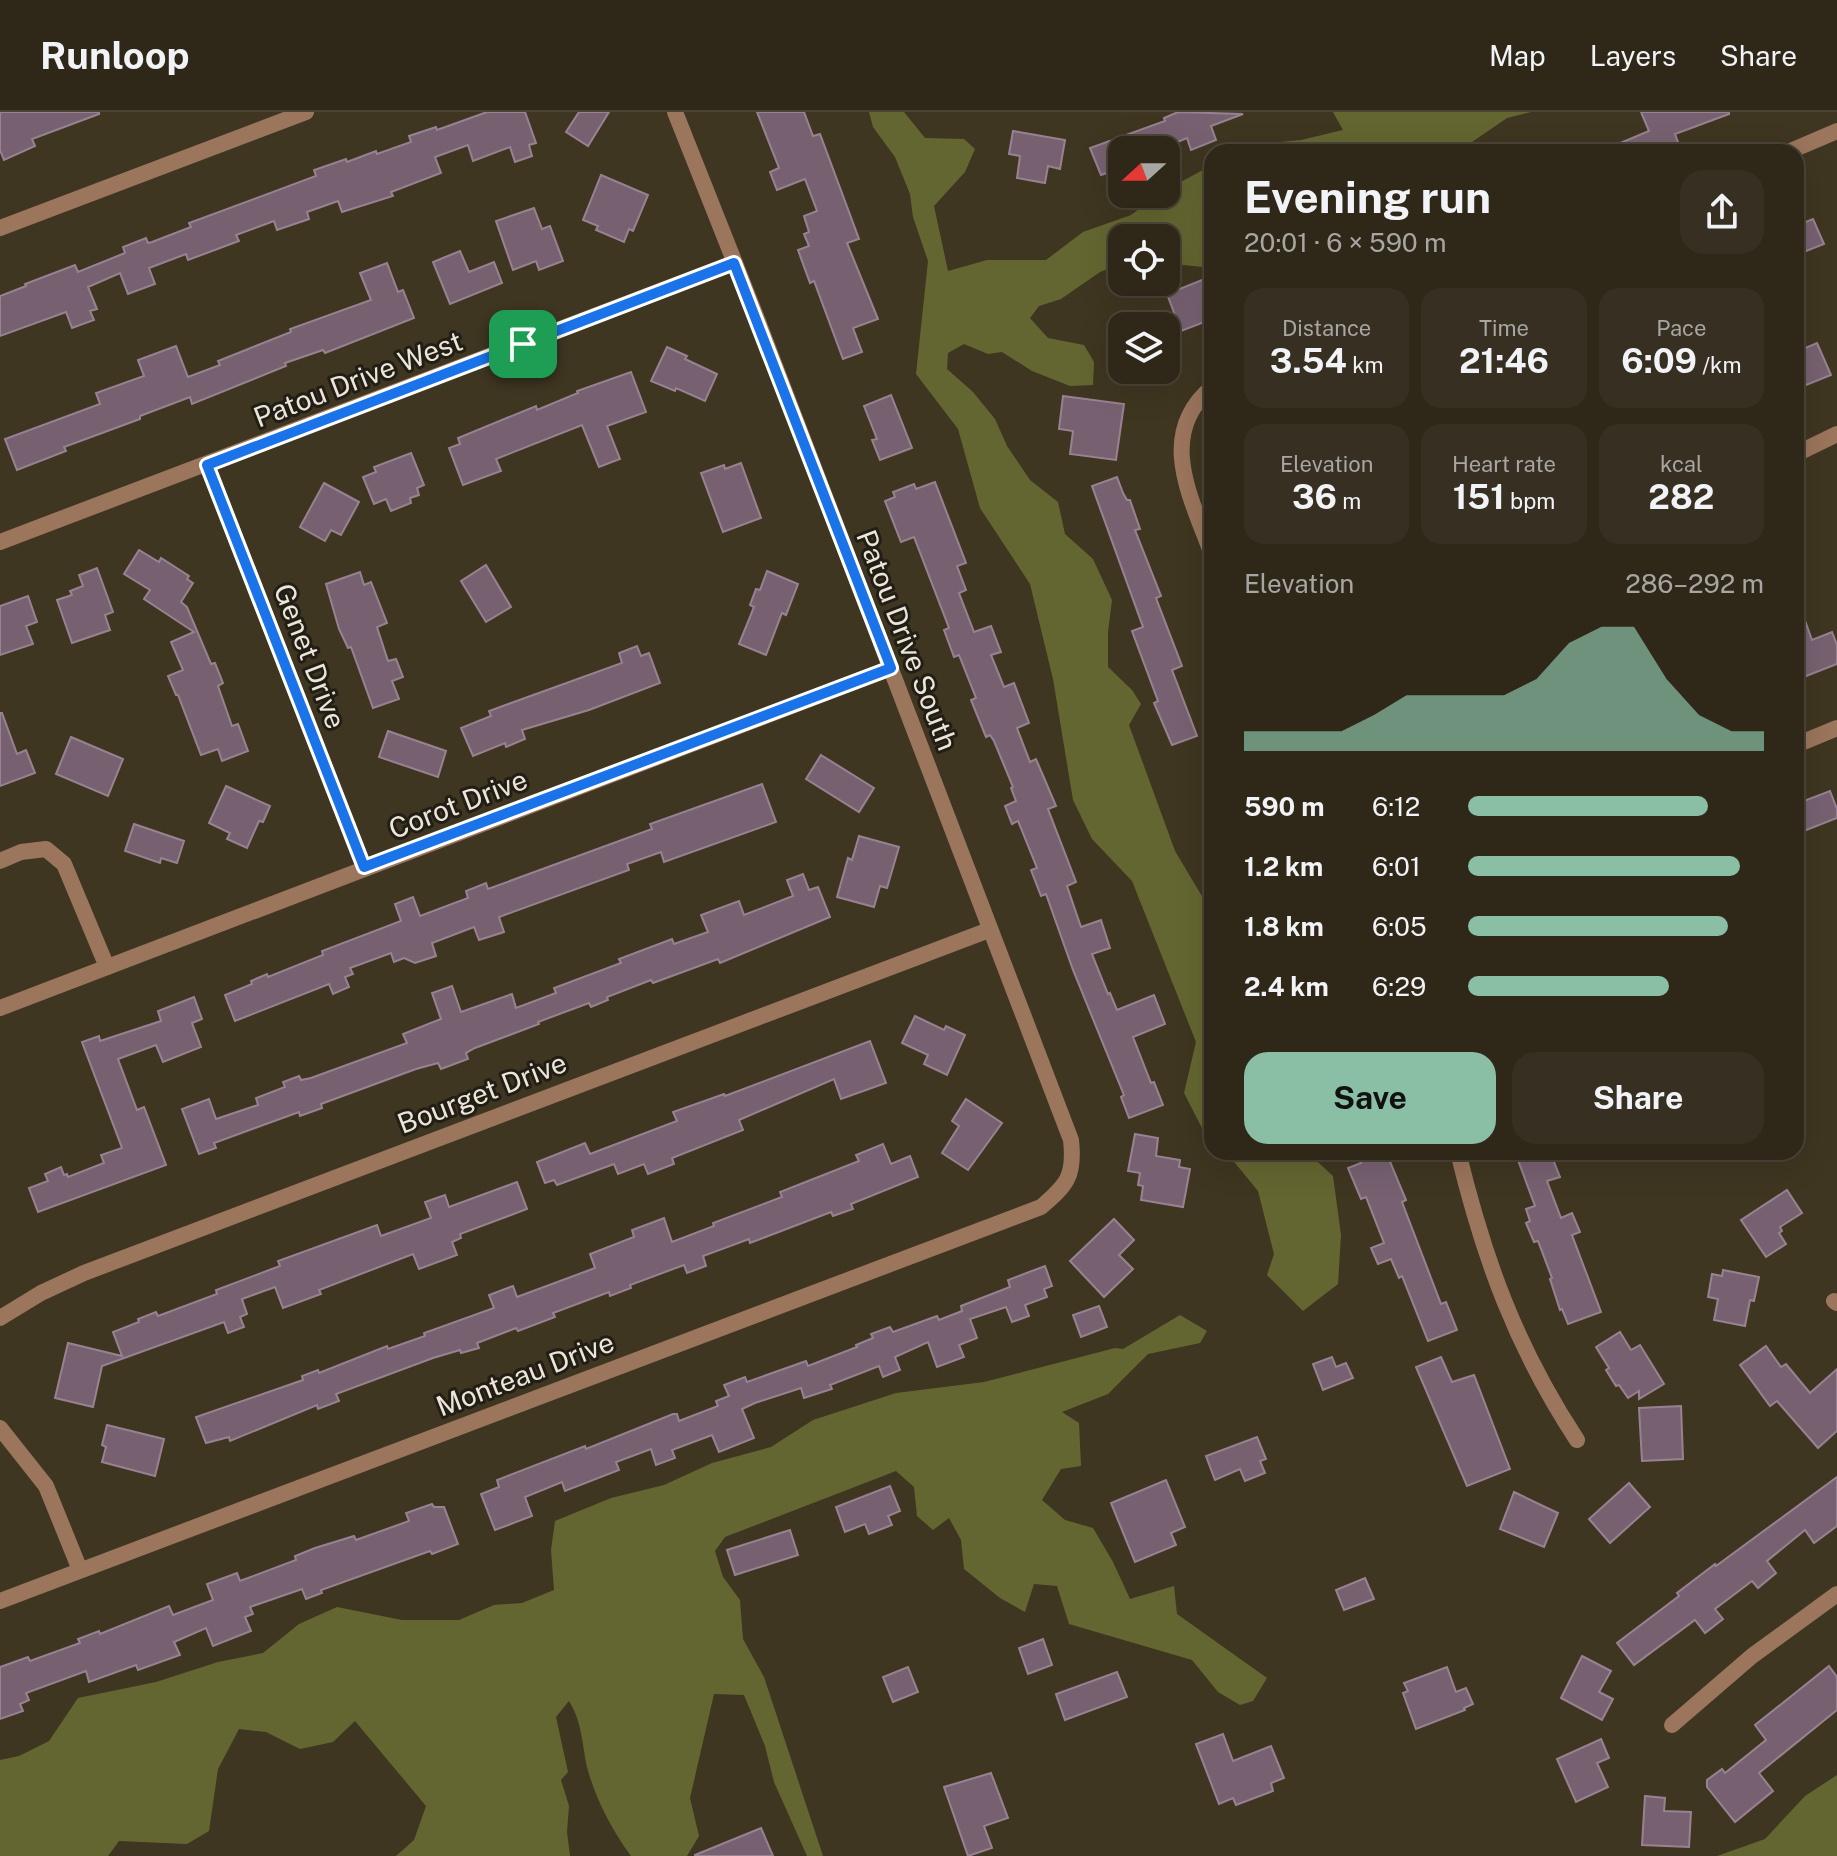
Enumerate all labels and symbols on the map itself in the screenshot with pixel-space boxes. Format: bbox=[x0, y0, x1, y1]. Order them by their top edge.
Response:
north arrow bbox=[1108, 136, 1180, 208]
pin bbox=[489, 310, 557, 378]
street label: Patou Drive West bbox=[249, 324, 467, 433]
street label: Patou Drive South bbox=[850, 525, 965, 755]
street label: Genet Drive bbox=[268, 579, 353, 733]
street label: Corot Drive bbox=[384, 762, 532, 845]
street label: Bourget Drive bbox=[393, 1045, 571, 1140]
street label: Monteau Drive bbox=[431, 1324, 618, 1423]

